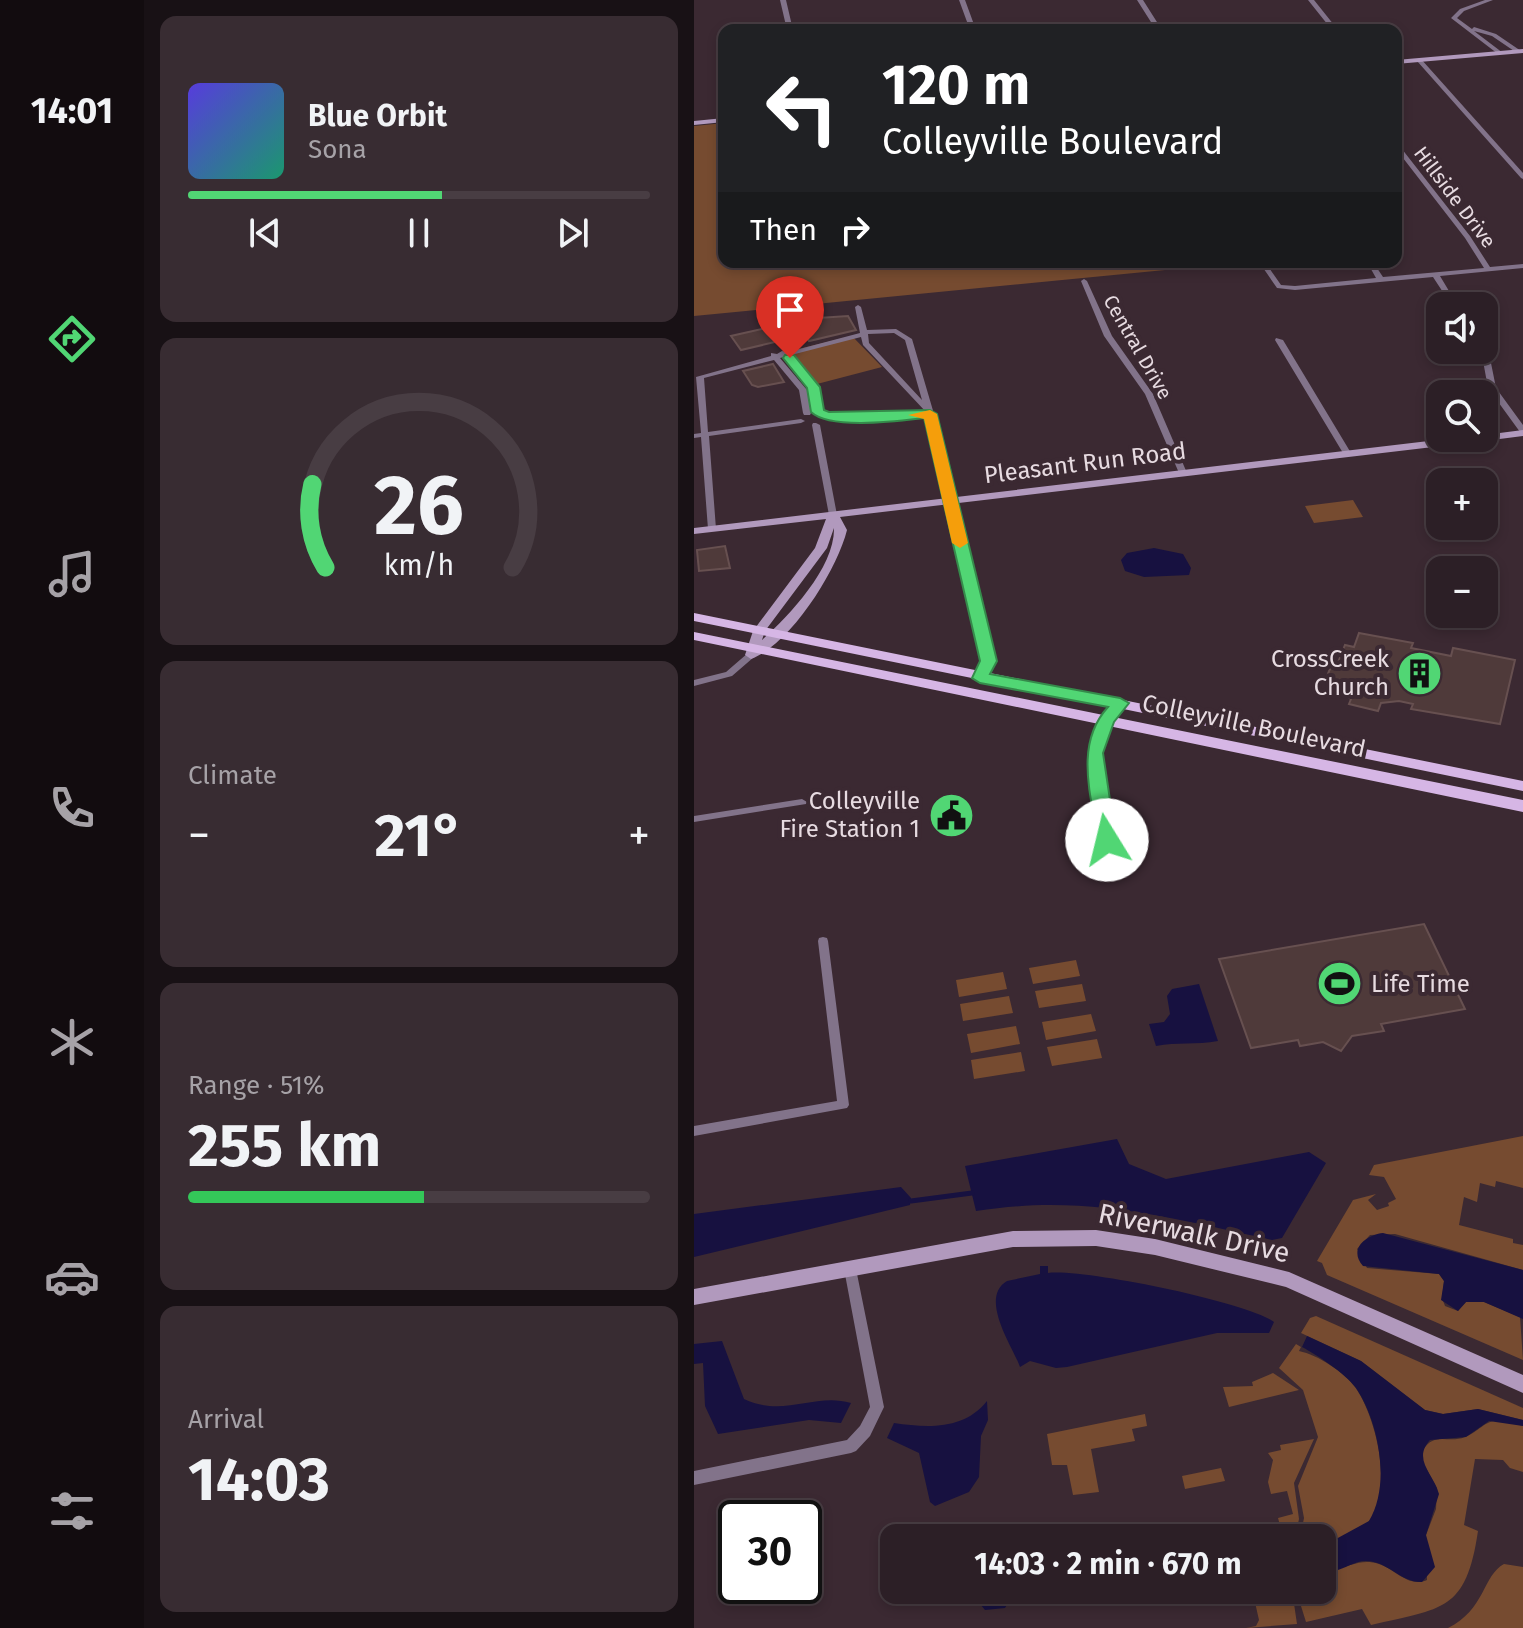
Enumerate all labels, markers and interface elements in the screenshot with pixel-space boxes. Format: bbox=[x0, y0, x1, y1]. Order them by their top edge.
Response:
text: 120 m bbox=[882, 52, 1030, 119]
icon: left bbox=[750, 56, 854, 160]
text: 14:01 bbox=[31, 89, 113, 133]
text: Blue Orbit bbox=[308, 98, 447, 134]
text: Colleyville Boulevard bbox=[882, 120, 1223, 164]
text: Sona bbox=[308, 134, 367, 165]
street label: Hillside Drive bbox=[1409, 141, 1501, 253]
icon: right bbox=[833, 208, 877, 252]
icon: previous bbox=[243, 211, 287, 255]
icon: pause bbox=[397, 211, 441, 255]
icon: next bbox=[551, 211, 595, 255]
text: Then bbox=[750, 212, 817, 248]
pin bbox=[756, 276, 824, 358]
icon: arrive bbox=[768, 288, 812, 332]
street label: Central Drive bbox=[1099, 291, 1177, 403]
map controls bbox=[1426, 292, 1498, 628]
button: sound bbox=[1426, 292, 1498, 364]
icon: directions bbox=[44, 311, 100, 367]
button: search bbox=[1426, 380, 1498, 452]
street label: Pleasant Run Road bbox=[982, 437, 1188, 489]
text: 26 bbox=[374, 455, 464, 555]
button: + bbox=[1426, 468, 1498, 540]
icon: music bbox=[44, 546, 100, 602]
text: km/h bbox=[384, 548, 454, 583]
button: − bbox=[1426, 556, 1498, 628]
place label: CrossCreek Church bbox=[1271, 645, 1390, 701]
building icon: CrossCreek Church bbox=[1396, 649, 1444, 697]
street label: Colleyville Boulevard bbox=[1140, 689, 1368, 763]
text: Climate bbox=[188, 760, 277, 791]
icon: phone bbox=[44, 780, 100, 836]
place label: Colleyville Fire Station 1 bbox=[779, 787, 920, 843]
public building icon: Colleyville Fire Station 1 bbox=[927, 791, 975, 839]
position arrow bbox=[1065, 798, 1149, 882]
text: 21° bbox=[375, 800, 463, 872]
text: − bbox=[188, 809, 210, 862]
text: + bbox=[628, 809, 650, 862]
sports icon: Life Time bbox=[1316, 960, 1364, 1008]
place label: Life Time bbox=[1371, 970, 1470, 998]
icon: climate bbox=[44, 1014, 100, 1070]
text: Range · 51% bbox=[188, 1070, 325, 1101]
text: 255 km bbox=[188, 1110, 381, 1182]
street label: Riverwalk Drive bbox=[1095, 1197, 1293, 1269]
icon: car bbox=[44, 1249, 100, 1305]
text: Arrival bbox=[188, 1404, 264, 1435]
text: 14:03 bbox=[188, 1444, 330, 1516]
icon: filters bbox=[44, 1483, 100, 1539]
speed limit sign: 30 bbox=[718, 1500, 822, 1604]
text: 14:03 · 2 min · 670 m bbox=[974, 1546, 1242, 1582]

